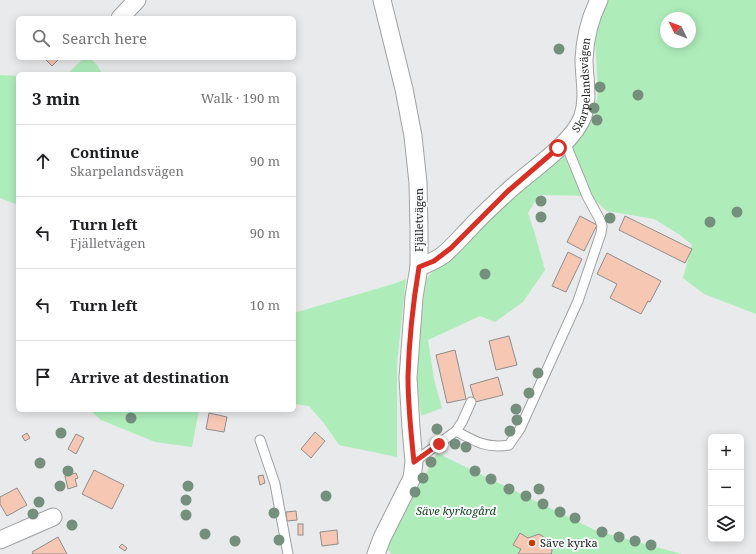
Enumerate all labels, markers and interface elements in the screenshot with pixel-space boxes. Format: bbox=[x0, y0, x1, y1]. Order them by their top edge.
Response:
north arrow bbox=[660, 12, 696, 48]
search box bbox=[16, 16, 296, 60]
icon: search bbox=[30, 27, 52, 49]
text: Search here bbox=[62, 28, 147, 48]
street label: Skarpelandsvägen bbox=[568, 36, 593, 135]
text: 3 min bbox=[32, 87, 80, 110]
text: Walk · 190 m bbox=[201, 89, 280, 107]
route start bbox=[549, 139, 567, 157]
text: Continue bbox=[70, 142, 139, 162]
icon: ahead bbox=[32, 150, 54, 172]
text: 90 m bbox=[250, 152, 280, 170]
text: Skarpelandsvägen bbox=[70, 162, 184, 180]
street label: Fjälletvägen bbox=[411, 188, 426, 252]
text: Turn left bbox=[70, 214, 138, 234]
icon: left bbox=[32, 222, 54, 244]
text: 90 m bbox=[250, 224, 280, 242]
text: Fjälletvägen bbox=[70, 234, 146, 252]
icon: left bbox=[32, 294, 54, 316]
text: Turn left bbox=[70, 295, 138, 315]
text: 10 m bbox=[250, 296, 280, 314]
icon: arrive bbox=[32, 366, 54, 388]
text: Arrive at destination bbox=[70, 367, 229, 387]
map controls bbox=[708, 434, 744, 542]
button: + bbox=[708, 434, 744, 470]
route end bbox=[430, 435, 448, 453]
button: − bbox=[708, 470, 744, 506]
park label: Säve kyrkogård bbox=[416, 503, 497, 518]
button: layers bbox=[708, 506, 744, 542]
place label: Säve kyrka bbox=[540, 535, 598, 550]
marker: Säve kyrka bbox=[527, 538, 537, 548]

